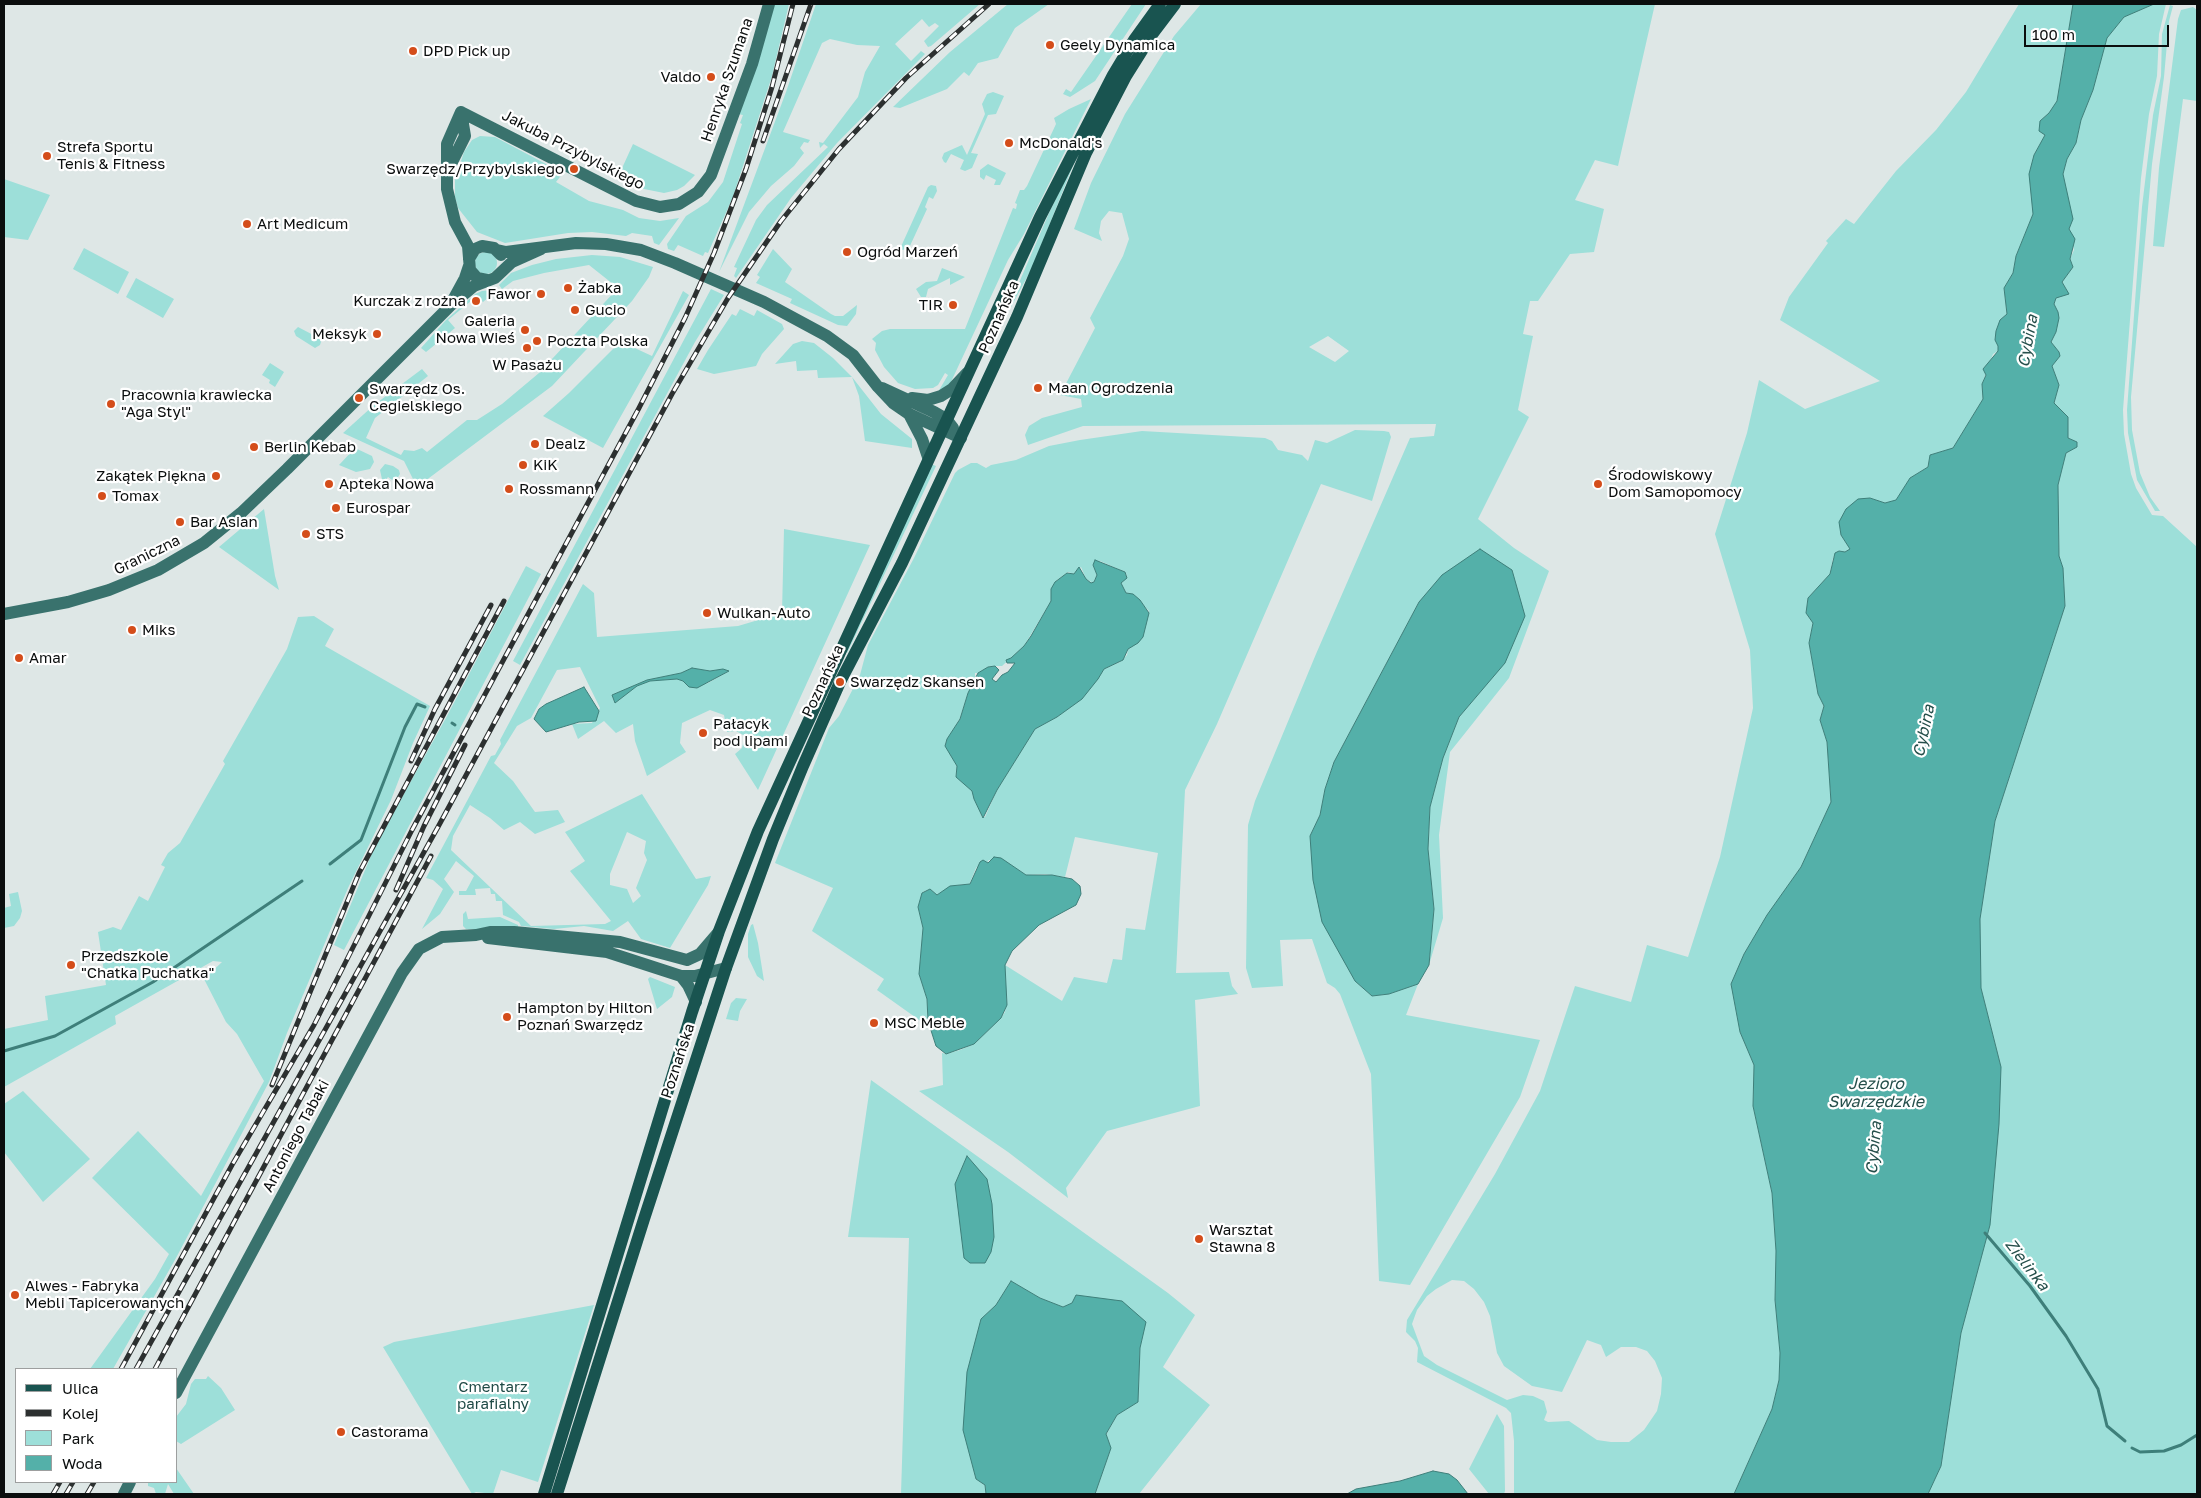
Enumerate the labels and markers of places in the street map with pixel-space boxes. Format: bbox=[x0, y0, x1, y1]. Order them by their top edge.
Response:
place label: Geely Dynamica bbox=[1060, 36, 1175, 54]
marker: Geely Dynamica bbox=[1044, 39, 1056, 51]
place label: DPD Pick up bbox=[423, 42, 510, 60]
marker: DPD Pick up bbox=[407, 45, 419, 57]
place label: Valdo bbox=[661, 68, 701, 86]
marker: Valdo bbox=[705, 71, 717, 83]
place label: McDonald's bbox=[1019, 134, 1102, 152]
marker: McDonald's bbox=[1003, 137, 1015, 149]
place label: Strefa Sportu Tenis & Fitness bbox=[57, 138, 165, 173]
marker: Strefa Sportu Tenis & Fitness bbox=[41, 150, 53, 162]
place label: Swarzędz/Przybylskiego bbox=[386, 160, 564, 178]
marker: Swarzędz/Przybylskiego bbox=[568, 163, 580, 175]
place label: Art Medicum bbox=[257, 215, 348, 233]
marker: Art Medicum bbox=[241, 218, 253, 230]
place label: Ogród Marzeń bbox=[857, 243, 958, 261]
marker: Ogród Marzeń bbox=[841, 246, 853, 258]
place label: Żabka bbox=[578, 279, 621, 297]
marker: Żabka bbox=[562, 282, 574, 294]
place label: Fawor bbox=[487, 285, 531, 303]
marker: Fawor bbox=[535, 288, 547, 300]
place label: Kurczak z rożna bbox=[353, 292, 466, 310]
marker: Kurczak z rożna bbox=[470, 295, 482, 307]
place label: TIR bbox=[919, 296, 943, 314]
marker: TIR bbox=[947, 299, 959, 311]
place label: Gucio bbox=[585, 301, 626, 319]
marker: Gucio bbox=[569, 304, 581, 316]
place label: Galeria Nowa Wieś bbox=[436, 312, 515, 347]
marker: Galeria Nowa Wieś bbox=[519, 324, 531, 336]
place label: Meksyk bbox=[312, 325, 367, 343]
marker: Meksyk bbox=[371, 328, 383, 340]
place label: Poczta Polska bbox=[547, 332, 648, 350]
marker: Poczta Polska bbox=[531, 335, 543, 347]
marker: W Pasażu bbox=[521, 342, 533, 354]
place label: W Pasażu bbox=[492, 356, 562, 374]
place label: Maan Ogrodzenia bbox=[1048, 379, 1173, 397]
place label: Swarzędz Os. Cegielskiego bbox=[369, 380, 465, 415]
marker: Maan Ogrodzenia bbox=[1032, 382, 1044, 394]
place label: Pracownia krawiecka "Aga Styl" bbox=[121, 386, 272, 421]
marker: Swarzędz Os. Cegielskiego bbox=[353, 392, 365, 404]
marker: Pracownia krawiecka "Aga Styl" bbox=[105, 398, 117, 410]
place label: Dealz bbox=[545, 435, 585, 453]
place label: Berlin Kebab bbox=[264, 438, 356, 456]
marker: Dealz bbox=[529, 438, 541, 450]
marker: Berlin Kebab bbox=[248, 441, 260, 453]
place label: KiK bbox=[533, 456, 558, 474]
marker: KiK bbox=[517, 459, 529, 471]
place label: Środowiskowy Dom Samopomocy bbox=[1608, 466, 1742, 501]
place label: Zakątek Piękna bbox=[96, 467, 206, 485]
marker: Zakątek Piękna bbox=[210, 470, 222, 482]
place label: Apteka Nowa bbox=[339, 475, 434, 493]
marker: Apteka Nowa bbox=[323, 478, 335, 490]
marker: Środowiskowy Dom Samopomocy bbox=[1592, 478, 1604, 490]
place label: Rossmann bbox=[519, 480, 594, 498]
marker: Rossmann bbox=[503, 483, 515, 495]
place label: Tomax bbox=[112, 487, 159, 505]
marker: Tomax bbox=[96, 490, 108, 502]
place label: Eurospar bbox=[346, 499, 410, 517]
marker: Eurospar bbox=[330, 502, 342, 514]
place label: Bar Asian bbox=[190, 513, 258, 531]
marker: Bar Asian bbox=[174, 516, 186, 528]
place label: STS bbox=[316, 525, 344, 543]
marker: STS bbox=[300, 528, 312, 540]
place label: Wulkan-Auto bbox=[717, 604, 811, 622]
marker: Wulkan-Auto bbox=[701, 607, 713, 619]
place label: Miks bbox=[142, 621, 175, 639]
marker: Miks bbox=[126, 624, 138, 636]
place label: Amar bbox=[29, 649, 67, 667]
marker: Amar bbox=[13, 652, 25, 664]
place label: Swarzędz Skansen bbox=[850, 673, 984, 691]
marker: Swarzędz Skansen bbox=[834, 676, 846, 688]
place label: Pałacyk pod lipami bbox=[713, 715, 788, 750]
marker: Pałacyk pod lipami bbox=[697, 727, 709, 739]
place label: Przedszkole "Chatka Puchatka" bbox=[81, 947, 214, 982]
marker: Przedszkole "Chatka Puchatka" bbox=[65, 959, 77, 971]
place label: Hampton by Hilton Poznań Swarzędz bbox=[517, 999, 653, 1034]
marker: Hampton by Hilton Poznań Swarzędz bbox=[501, 1011, 513, 1023]
place label: MSC Meble bbox=[884, 1014, 965, 1032]
marker: MSC Meble bbox=[868, 1017, 880, 1029]
place label: Warsztat Stawna 8 bbox=[1209, 1221, 1275, 1256]
marker: Warsztat Stawna 8 bbox=[1193, 1233, 1205, 1245]
place label: Alwes - Fabryka Mebli Tapicerowanych bbox=[25, 1277, 184, 1312]
marker: Alwes - Fabryka Mebli Tapicerowanych bbox=[9, 1289, 21, 1301]
place label: Castorama bbox=[351, 1423, 429, 1441]
marker: Castorama bbox=[335, 1426, 347, 1438]

